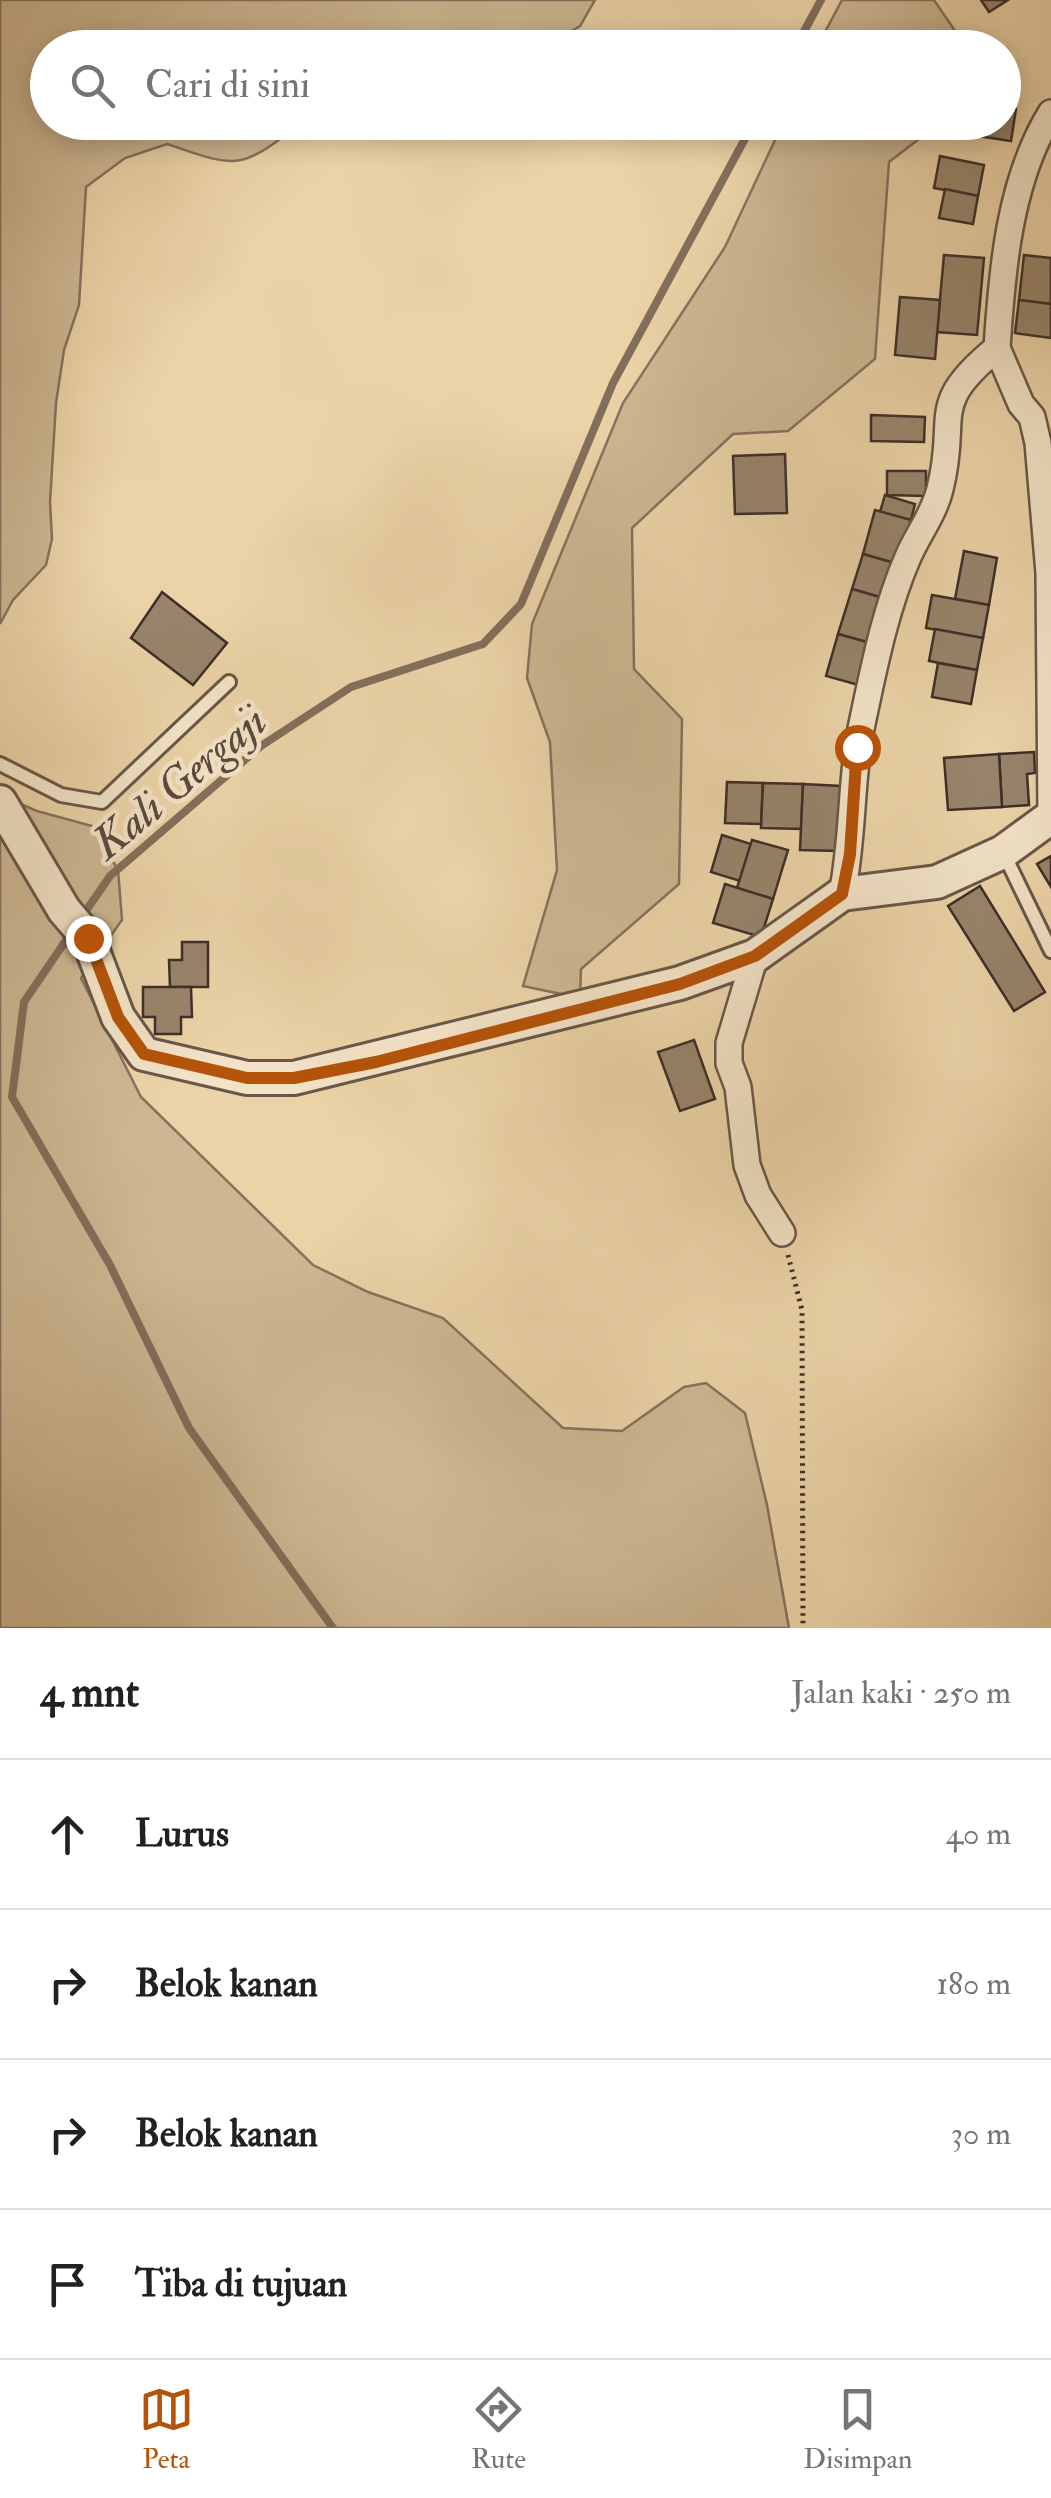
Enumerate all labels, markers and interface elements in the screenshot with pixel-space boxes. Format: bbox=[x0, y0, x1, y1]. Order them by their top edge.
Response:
search box bbox=[30, 30, 1021, 140]
icon: search bbox=[65, 58, 120, 113]
text: Cari di sini bbox=[145, 61, 310, 109]
water label: Kali Gergaji bbox=[79, 693, 278, 873]
route start bbox=[835, 725, 881, 771]
route end bbox=[66, 916, 112, 962]
text: 4 mnt bbox=[40, 1667, 139, 1719]
text: Jalan kaki · 250 m bbox=[791, 1673, 1011, 1713]
icon: ahead bbox=[40, 1807, 95, 1862]
text: Lurus bbox=[135, 1810, 229, 1858]
text: 40 m bbox=[946, 1814, 1011, 1854]
icon: right bbox=[40, 1957, 95, 2012]
text: Belok kanan bbox=[135, 1960, 318, 2008]
text: 180 m bbox=[937, 1964, 1011, 2004]
icon: right bbox=[40, 2107, 95, 2162]
text: Belok kanan bbox=[135, 2110, 318, 2158]
text: 30 m bbox=[951, 2114, 1011, 2154]
icon: arrive bbox=[40, 2257, 95, 2312]
text: Tiba di tujuan bbox=[135, 2260, 347, 2308]
tab: Peta bbox=[139, 2382, 194, 2477]
tab: Rute bbox=[471, 2382, 526, 2477]
tab: Disimpan bbox=[803, 2382, 912, 2477]

